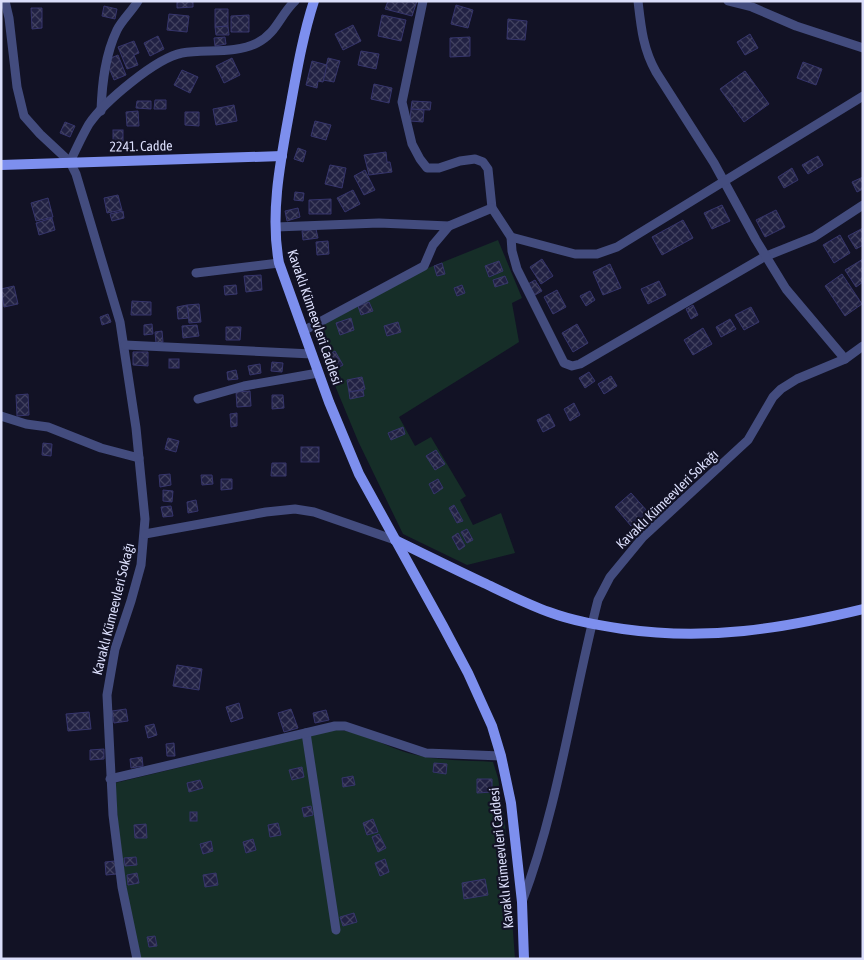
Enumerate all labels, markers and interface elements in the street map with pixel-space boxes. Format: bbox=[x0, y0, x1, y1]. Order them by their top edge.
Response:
street label: 2241. Cadde bbox=[109, 137, 173, 155]
street label: Kavaklı Kümeevleri Caddesi bbox=[284, 247, 346, 387]
street label: Kavaklı Kümeevleri Sokağı bbox=[613, 446, 721, 552]
street label: Kavaklı Kümeevleri Sokağı bbox=[89, 541, 137, 677]
street label: Kavaklı Kümeevleri Caddesi bbox=[486, 787, 516, 929]

